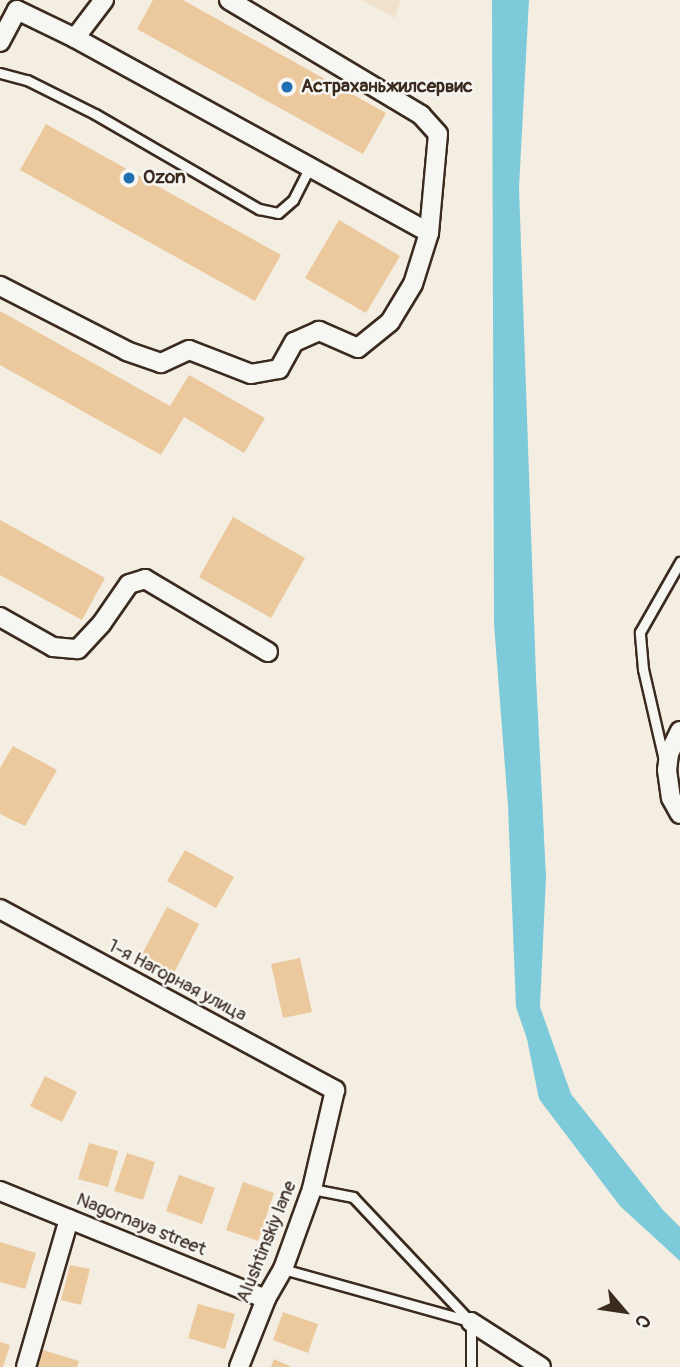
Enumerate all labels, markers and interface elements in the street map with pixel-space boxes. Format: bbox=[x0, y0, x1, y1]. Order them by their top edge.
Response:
place label: Астраханьжилсервис bbox=[301, 76, 473, 98]
marker: Астраханьжилсервис bbox=[279, 79, 295, 95]
place label: Ozon bbox=[143, 167, 186, 189]
marker: Ozon bbox=[121, 170, 137, 186]
street label: 1-я Нагорная улица bbox=[104, 935, 250, 1027]
street label: Alushtinskiy lane bbox=[232, 1177, 302, 1307]
street label: Nagornaya street bbox=[73, 1189, 209, 1261]
north arrow bbox=[589, 1276, 659, 1346]
text: С bbox=[629, 1310, 656, 1332]

